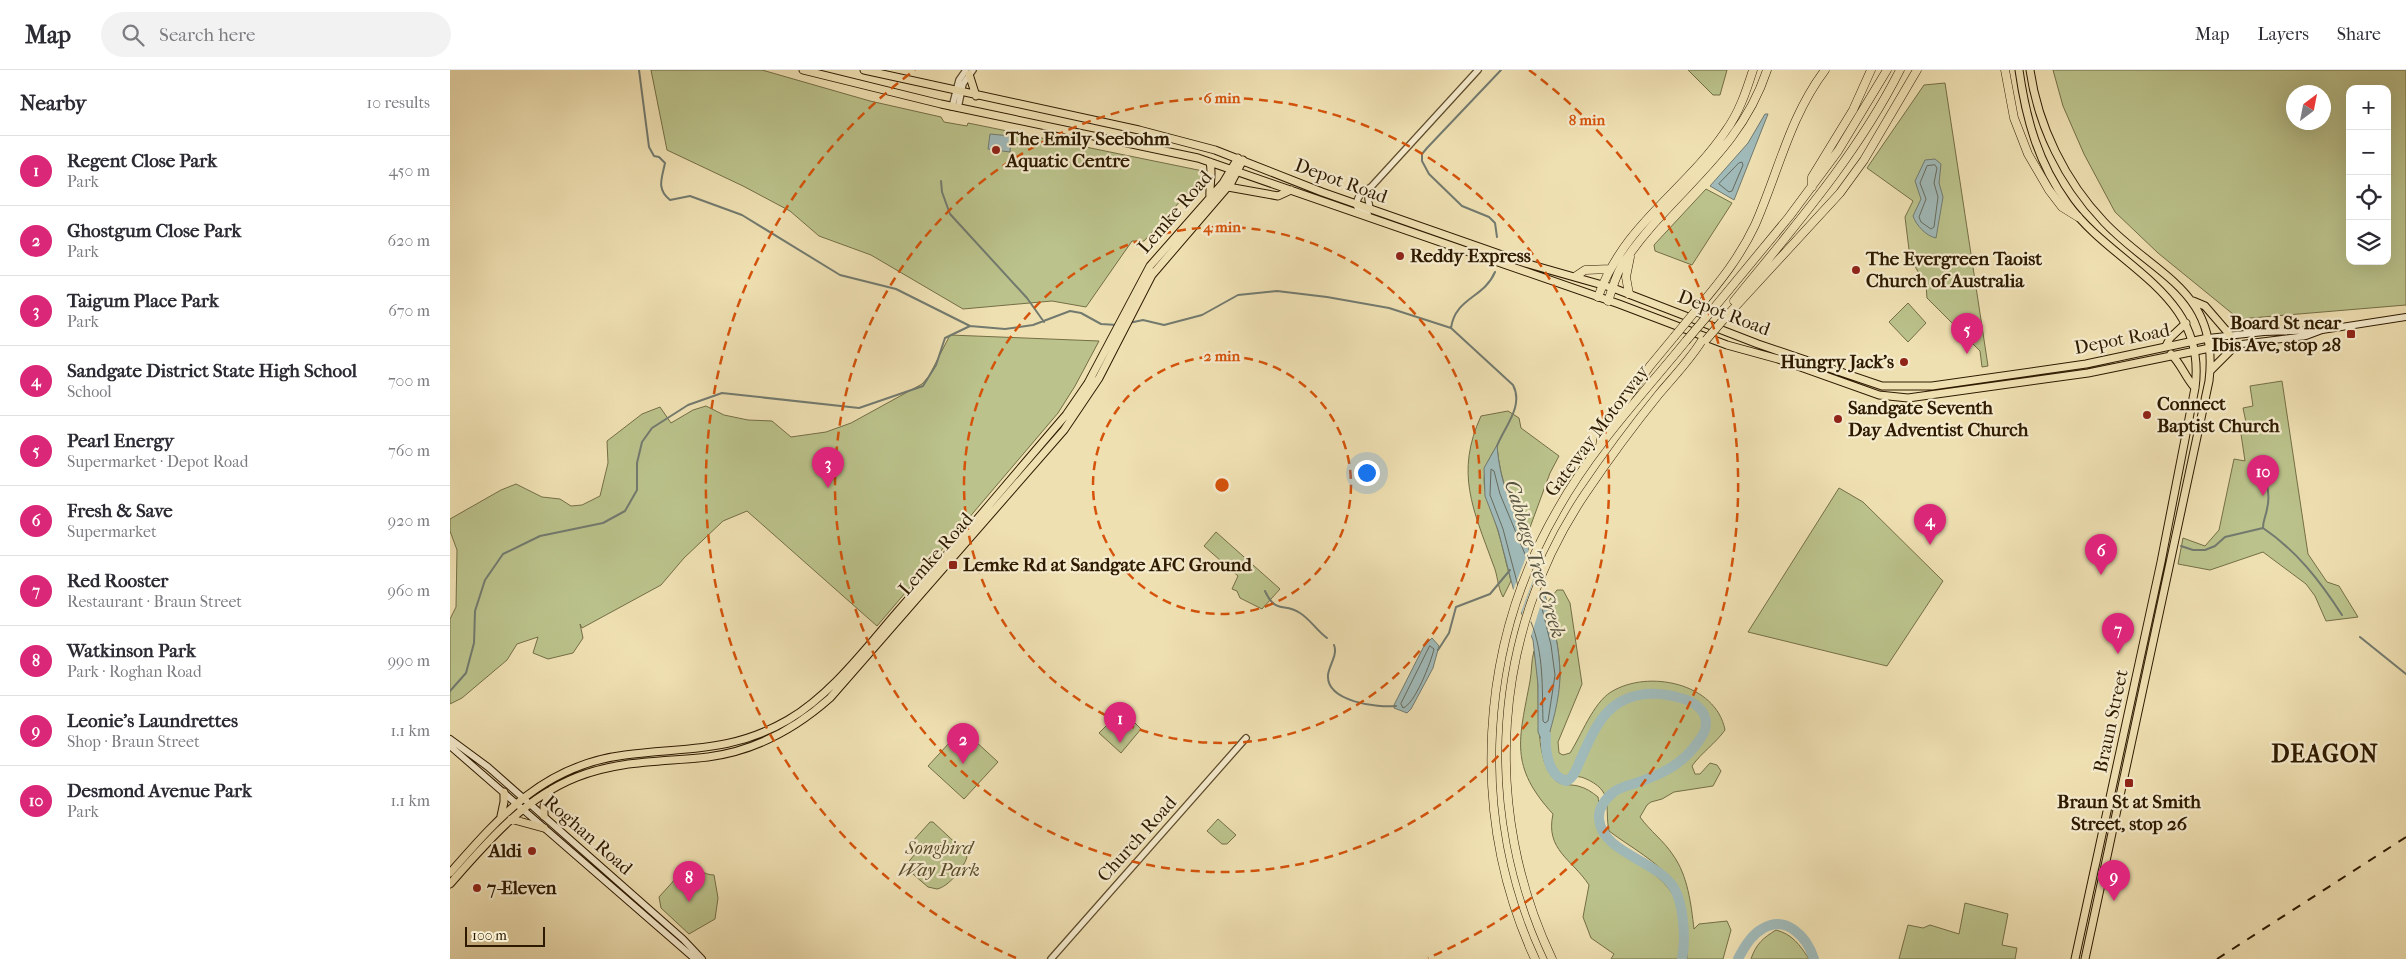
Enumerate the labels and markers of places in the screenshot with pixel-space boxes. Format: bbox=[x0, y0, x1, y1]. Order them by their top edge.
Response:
place label: The Emily Seebohm Aquatic Centre bbox=[1005, 128, 1170, 172]
marker: The Emily Seebohm Aquatic Centre bbox=[990, 144, 1002, 156]
place label: Reddy Express bbox=[1410, 245, 1531, 267]
place label: The Evergreen Taoist Church of Australia bbox=[1865, 248, 2042, 292]
marker: Reddy Express bbox=[1394, 250, 1406, 262]
marker: The Evergreen Taoist Church of Australia bbox=[1850, 264, 1862, 276]
place label: Board St near Ibis Ave, stop 28 bbox=[2211, 312, 2342, 356]
pin: 5 bbox=[1951, 313, 1983, 354]
marker: Board St near Ibis Ave, stop 28 bbox=[2345, 328, 2357, 340]
place label: Hungry Jack's bbox=[1780, 351, 1894, 373]
marker: Hungry Jack's bbox=[1898, 356, 1910, 368]
place label: Connect Baptist Church bbox=[2157, 393, 2280, 437]
place label: Sandgate Seventh Day Adventist Church bbox=[1848, 397, 2029, 441]
marker: Connect Baptist Church bbox=[2141, 409, 2153, 421]
marker: Sandgate Seventh Day Adventist Church bbox=[1832, 413, 1844, 425]
pin: 3 bbox=[812, 447, 844, 488]
pin: 10 bbox=[2247, 455, 2279, 496]
centre of rings bbox=[1213, 476, 1231, 494]
pin: 4 bbox=[1914, 504, 1946, 545]
pin: 6 bbox=[2085, 534, 2117, 575]
place label: Lemke Rd at Sandgate AFC Ground bbox=[963, 554, 1252, 576]
marker: Lemke Rd at Sandgate AFC Ground bbox=[947, 559, 959, 571]
pin: 7 bbox=[2102, 613, 2134, 654]
pin: 1 bbox=[1104, 702, 1136, 743]
pin: 2 bbox=[947, 723, 979, 764]
marker: Braun St at Smith Street, stop 26 bbox=[2123, 777, 2135, 789]
place label: Braun St at Smith Street, stop 26 bbox=[2057, 791, 2201, 835]
place label: Aldi bbox=[488, 840, 522, 862]
marker: Aldi bbox=[526, 845, 538, 857]
pin: 9 bbox=[2098, 860, 2130, 901]
pin: 8 bbox=[673, 861, 705, 902]
place label: 7-Eleven bbox=[486, 877, 558, 899]
marker: 7-Eleven bbox=[471, 882, 483, 894]

